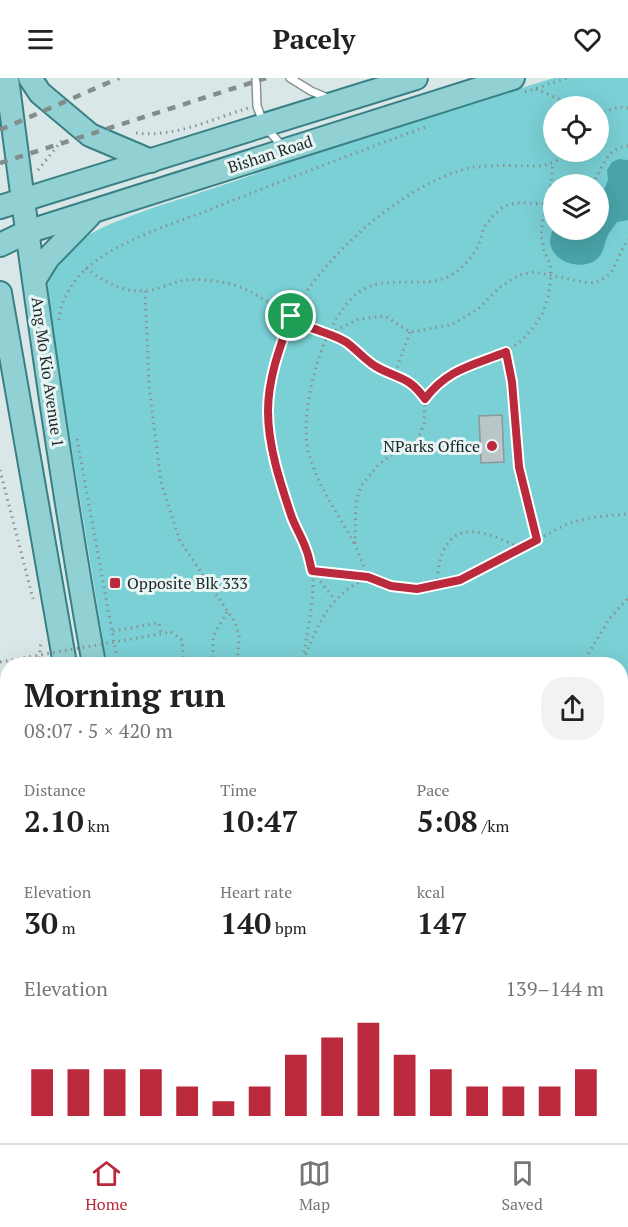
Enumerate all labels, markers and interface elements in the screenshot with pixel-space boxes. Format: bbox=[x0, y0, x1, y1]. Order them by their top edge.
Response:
text: Pacely bbox=[273, 21, 355, 57]
icon: menu bbox=[24, 23, 57, 56]
icon: heart bbox=[571, 23, 604, 56]
map controls bbox=[543, 96, 609, 240]
button: locate bbox=[543, 96, 609, 162]
street label: Bishan Road bbox=[225, 130, 315, 178]
button: layers bbox=[543, 174, 609, 240]
pin bbox=[265, 290, 316, 341]
street label: Ang Mo Kio Avenue 1 bbox=[27, 295, 69, 449]
icon: arrive bbox=[274, 299, 307, 332]
place label: NParks Office bbox=[383, 435, 480, 457]
marker: NParks Office bbox=[485, 439, 499, 453]
place label: Opposite Blk 333 bbox=[127, 572, 248, 594]
marker: Opposite Blk 333 bbox=[108, 576, 122, 590]
text: Morning run bbox=[24, 673, 226, 716]
button: share bbox=[541, 677, 604, 740]
text: 08:07 · 5 × 420 m bbox=[24, 717, 173, 744]
text: Distance bbox=[24, 779, 86, 801]
text: Time bbox=[220, 779, 257, 801]
text: Pace bbox=[417, 779, 449, 801]
text: 2.10 bbox=[24, 801, 84, 841]
text: 10:47 bbox=[220, 801, 298, 841]
text: 5:08 bbox=[417, 801, 478, 841]
text: km bbox=[84, 815, 110, 837]
text: /km bbox=[478, 815, 509, 837]
text: Elevation bbox=[24, 881, 91, 903]
text: Heart rate bbox=[220, 881, 292, 903]
text: kcal bbox=[417, 881, 445, 903]
text: 30 bbox=[24, 903, 58, 943]
text: 140 bbox=[220, 903, 271, 943]
text: 147 bbox=[417, 903, 468, 943]
text: m bbox=[58, 917, 76, 939]
text: bpm bbox=[271, 917, 307, 939]
text: Elevation bbox=[24, 975, 108, 1002]
text: 139–144 m bbox=[505, 975, 604, 1002]
tab: Home bbox=[85, 1157, 128, 1215]
tab: Map bbox=[298, 1157, 331, 1215]
tab: Saved bbox=[501, 1157, 543, 1215]

